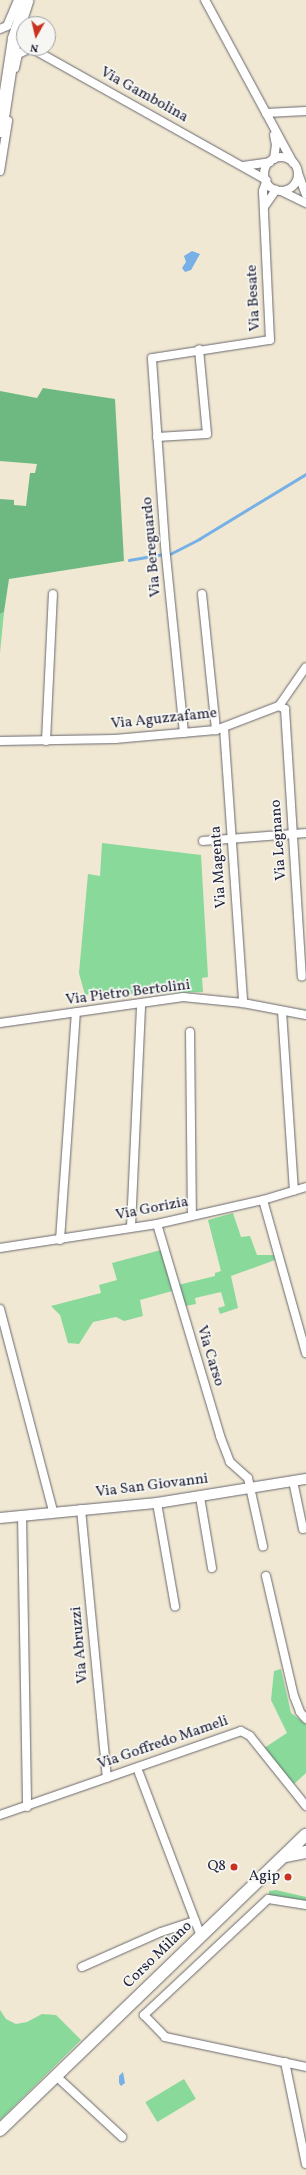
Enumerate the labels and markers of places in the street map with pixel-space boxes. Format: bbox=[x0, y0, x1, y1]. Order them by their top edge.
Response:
place label: Q8 bbox=[207, 1858, 226, 1876]
marker: Q8 bbox=[229, 1862, 239, 1872]
place label: Agip bbox=[249, 1868, 280, 1886]
marker: Agip bbox=[283, 1872, 293, 1882]

